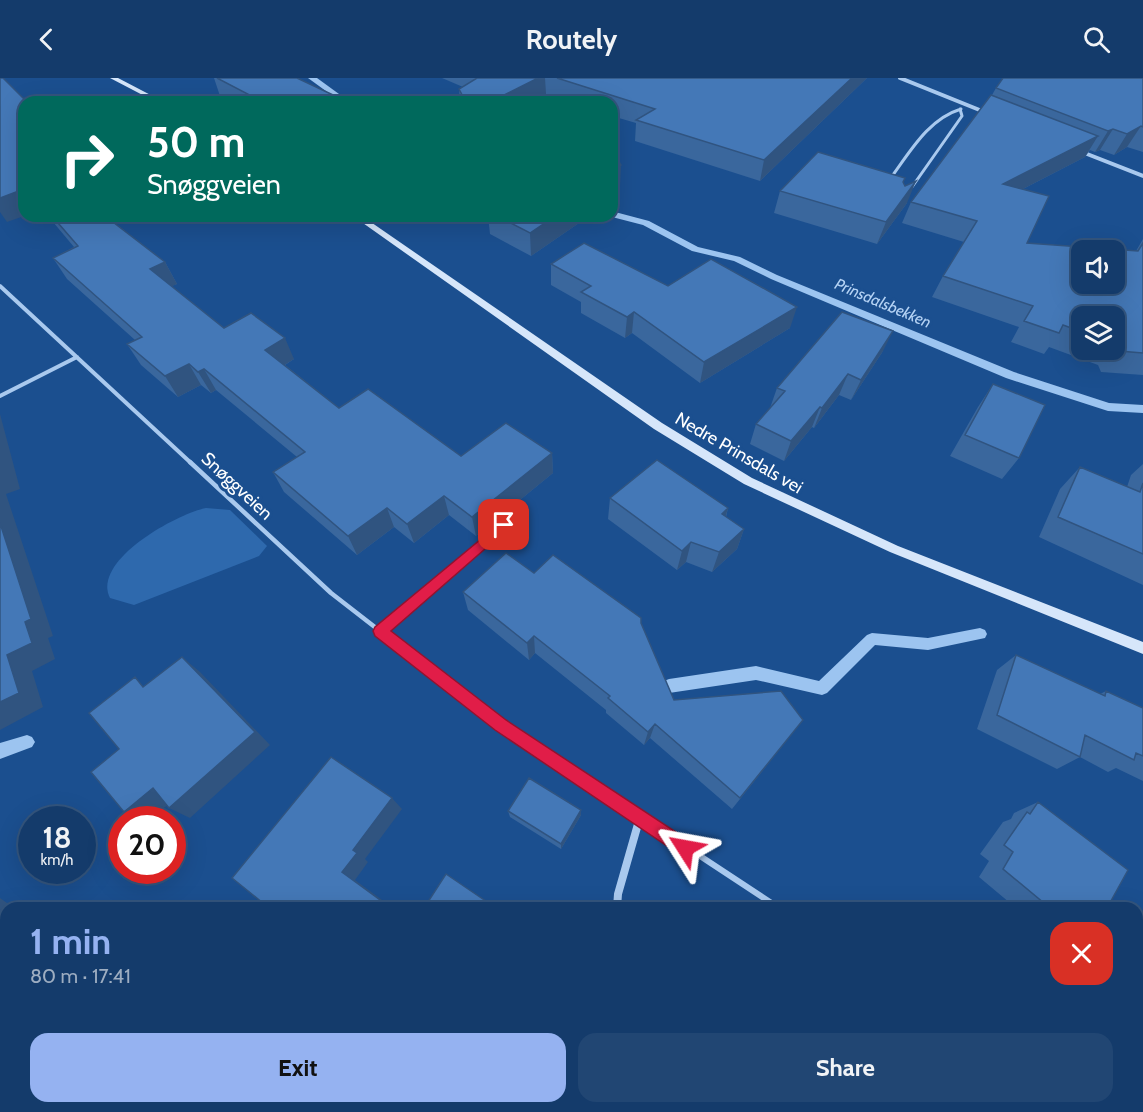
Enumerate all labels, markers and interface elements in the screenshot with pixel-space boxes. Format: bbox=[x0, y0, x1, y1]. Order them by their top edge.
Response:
icon: back bbox=[30, 23, 63, 56]
text: Routely bbox=[526, 23, 617, 56]
icon: search bbox=[1080, 23, 1113, 56]
text: 50 m bbox=[147, 116, 245, 168]
icon: right bbox=[48, 120, 126, 198]
text: Snøggveien bbox=[147, 168, 281, 201]
map controls bbox=[1071, 240, 1125, 360]
button: sound bbox=[1071, 240, 1125, 294]
water label: Prinsdalsbekken bbox=[832, 274, 934, 332]
button: layers bbox=[1071, 306, 1125, 360]
street label: Nedre Prinsdals vei bbox=[671, 408, 807, 498]
street label: Snøggveien bbox=[197, 447, 277, 525]
pin bbox=[478, 499, 529, 550]
icon: arrive bbox=[487, 508, 520, 541]
speed limit sign: 20 bbox=[108, 806, 186, 884]
position arrow bbox=[653, 816, 717, 880]
text: 18 bbox=[42, 819, 72, 856]
text: km/h bbox=[41, 851, 73, 869]
text: 1 min bbox=[30, 919, 111, 963]
button: close bbox=[1050, 922, 1113, 985]
text: 80 m · 17:41 bbox=[30, 964, 131, 988]
button: Exit bbox=[30, 1033, 566, 1102]
button: Share bbox=[578, 1033, 1113, 1102]

